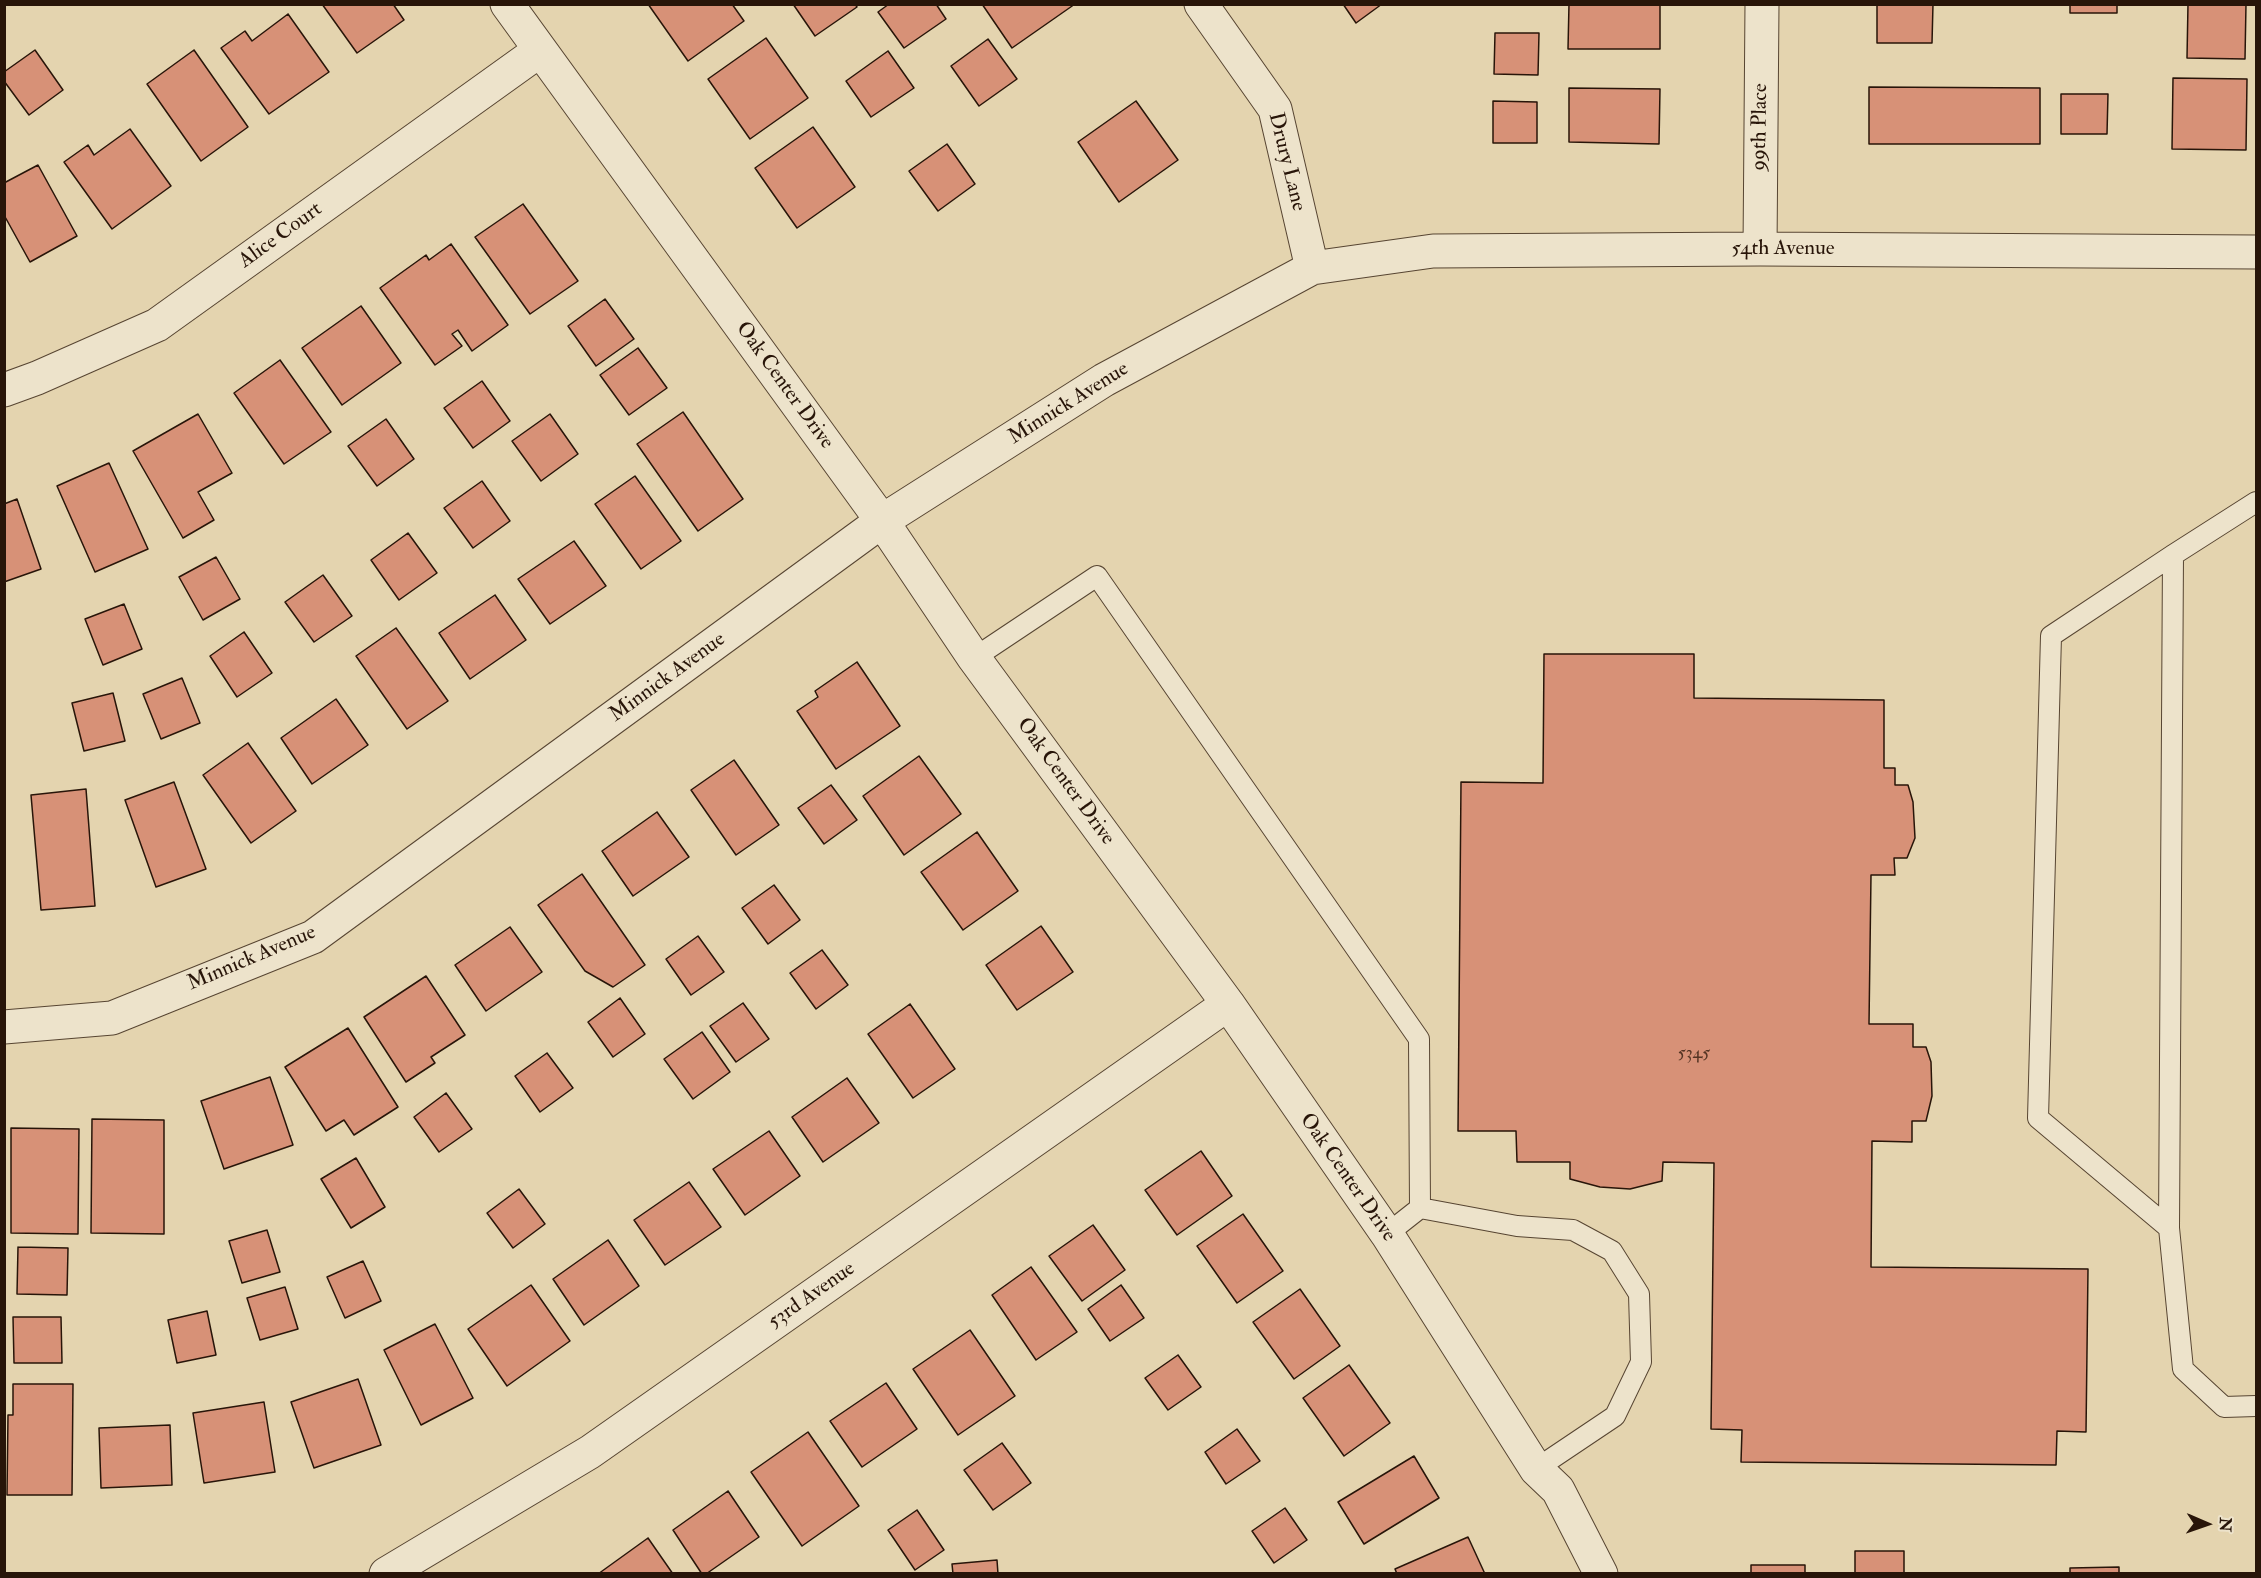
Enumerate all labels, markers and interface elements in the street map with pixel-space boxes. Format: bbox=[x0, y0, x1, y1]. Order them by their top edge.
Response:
street label: 99th Place bbox=[1748, 83, 1774, 171]
street label: Drury Lane bbox=[1262, 110, 1310, 214]
street label: Alice Court bbox=[234, 197, 328, 275]
street label: 54th Avenue bbox=[1731, 236, 1835, 262]
street label: Oak Center Drive bbox=[729, 318, 839, 454]
street label: Minnick Avenue bbox=[1004, 357, 1134, 451]
street label: Minnick Avenue bbox=[605, 628, 731, 728]
street label: Oak Center Drive bbox=[1010, 714, 1120, 850]
street label: Minnick Avenue bbox=[184, 921, 320, 997]
house number: 5345 bbox=[1678, 1043, 1710, 1065]
street label: Oak Center Drive bbox=[1293, 1109, 1401, 1247]
street label: 53rd Avenue bbox=[764, 1257, 860, 1335]
north arrow bbox=[2177, 1494, 2237, 1554]
text: N bbox=[2215, 1517, 2235, 1532]

